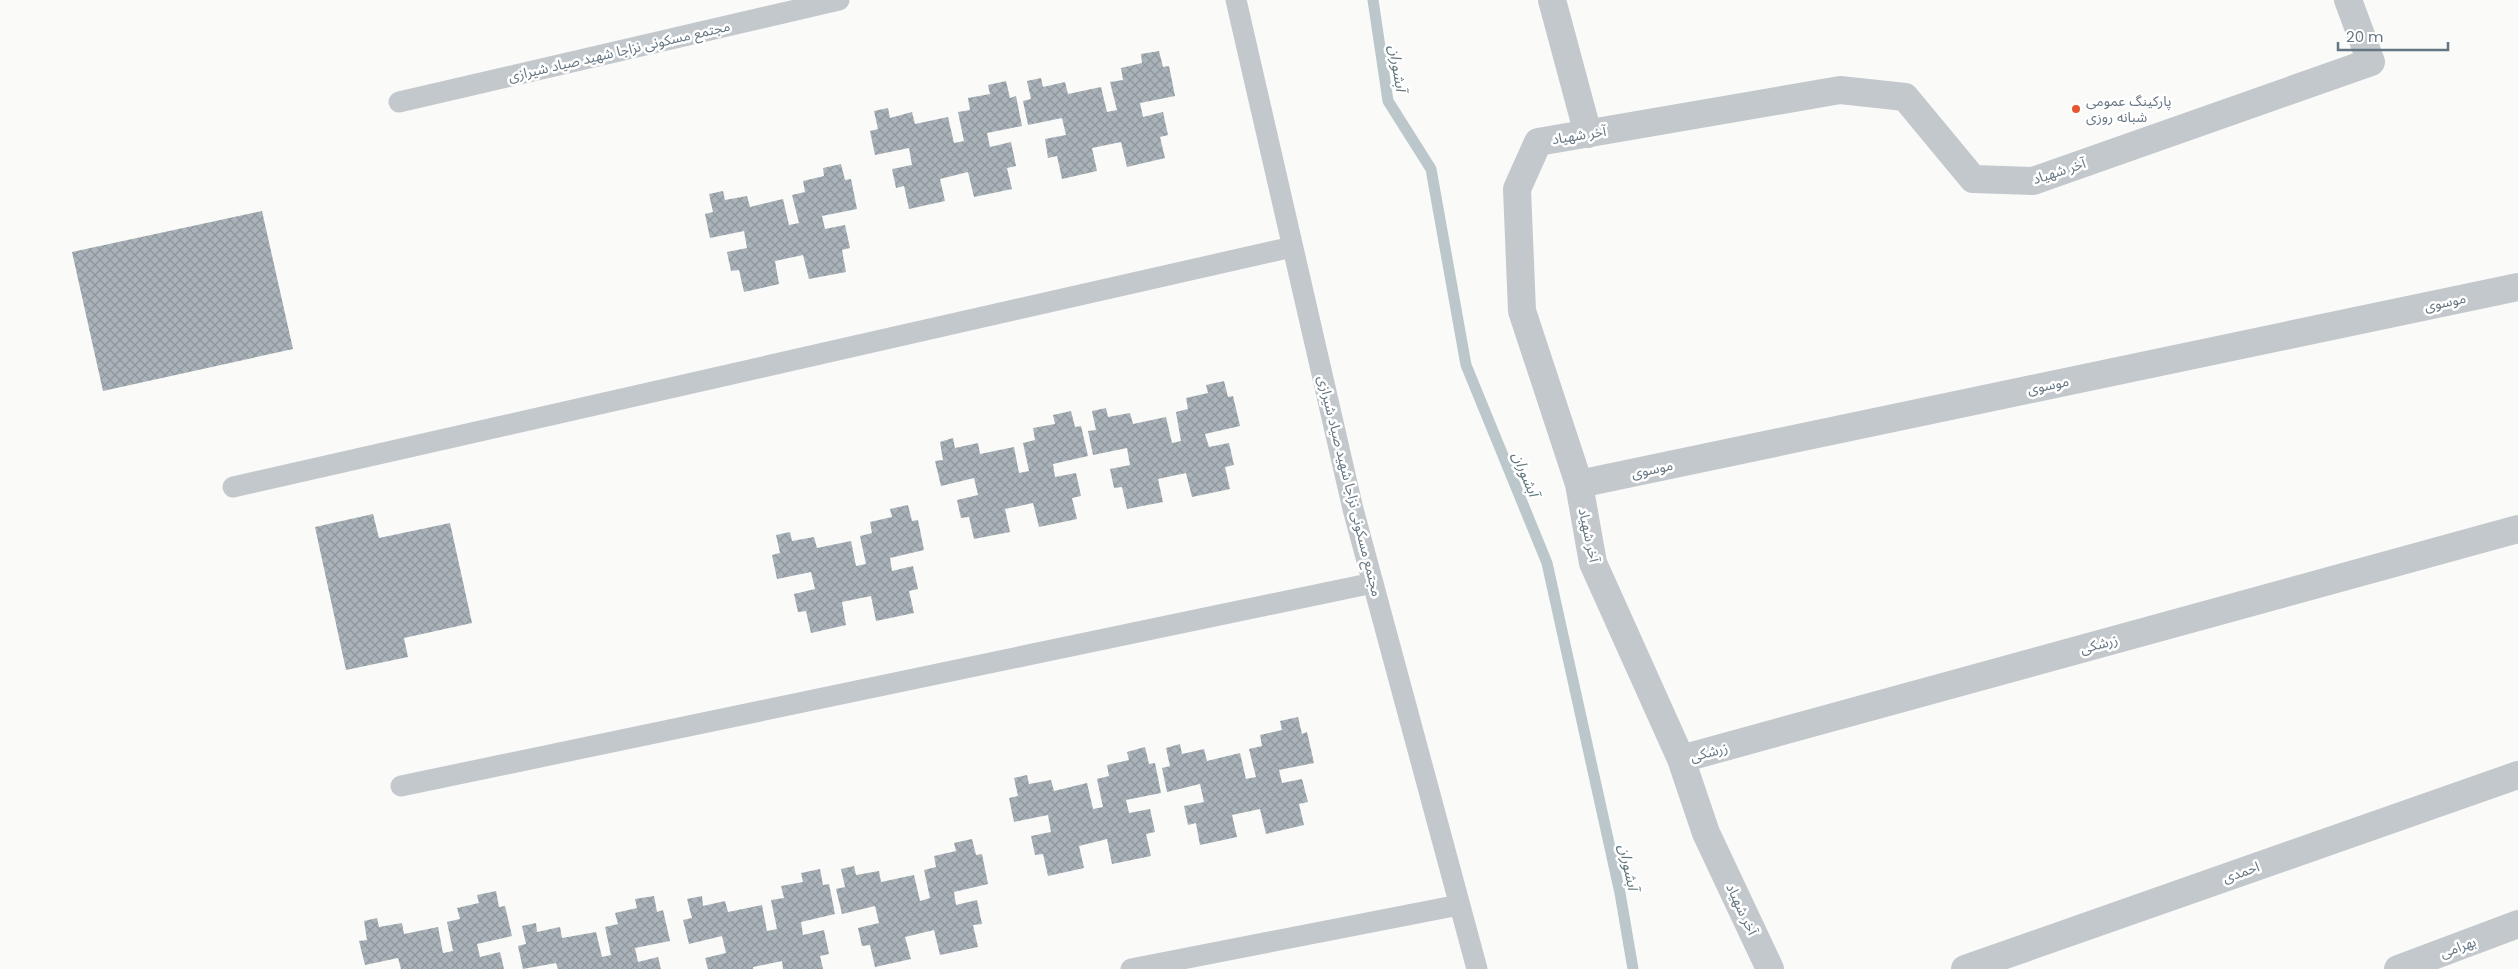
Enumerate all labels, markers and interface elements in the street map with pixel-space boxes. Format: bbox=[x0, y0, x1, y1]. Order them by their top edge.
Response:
street label: مجتمع مسکونی نزاجا شهید صیاد شیرازی bbox=[506, 16, 732, 87]
scale bar bbox=[2338, 20, 2448, 52]
text: 20 m bbox=[2346, 26, 2384, 47]
water label: آبشوران bbox=[1384, 43, 1413, 96]
place label: پارکینگ عمومی شبانه روزی bbox=[2086, 91, 2171, 127]
marker: پارکینگ عمومی شبانه روزی bbox=[2070, 103, 2082, 115]
street label: آخر شهیاد bbox=[1550, 121, 1609, 149]
street label: آخر شهیاد bbox=[2030, 153, 2089, 189]
street label: موسوی bbox=[2422, 288, 2468, 316]
street label: موسوی bbox=[2025, 371, 2071, 399]
street label: مجتمع مسکونی نزاجا شهید صیاد شیرازی bbox=[1312, 373, 1387, 599]
water label: آبشوران bbox=[1508, 449, 1546, 503]
street label: موسوی bbox=[1629, 455, 1675, 483]
street label: آخر شهیاد bbox=[1574, 506, 1605, 565]
street label: زرشکی bbox=[2078, 629, 2120, 659]
street label: زرشکی bbox=[1688, 737, 1730, 767]
water label: آبشوران bbox=[1614, 842, 1645, 895]
street label: احمدی bbox=[2220, 856, 2262, 888]
street label: آخر شهیاد bbox=[1721, 880, 1763, 939]
street label: بهرامی bbox=[2437, 931, 2479, 963]

